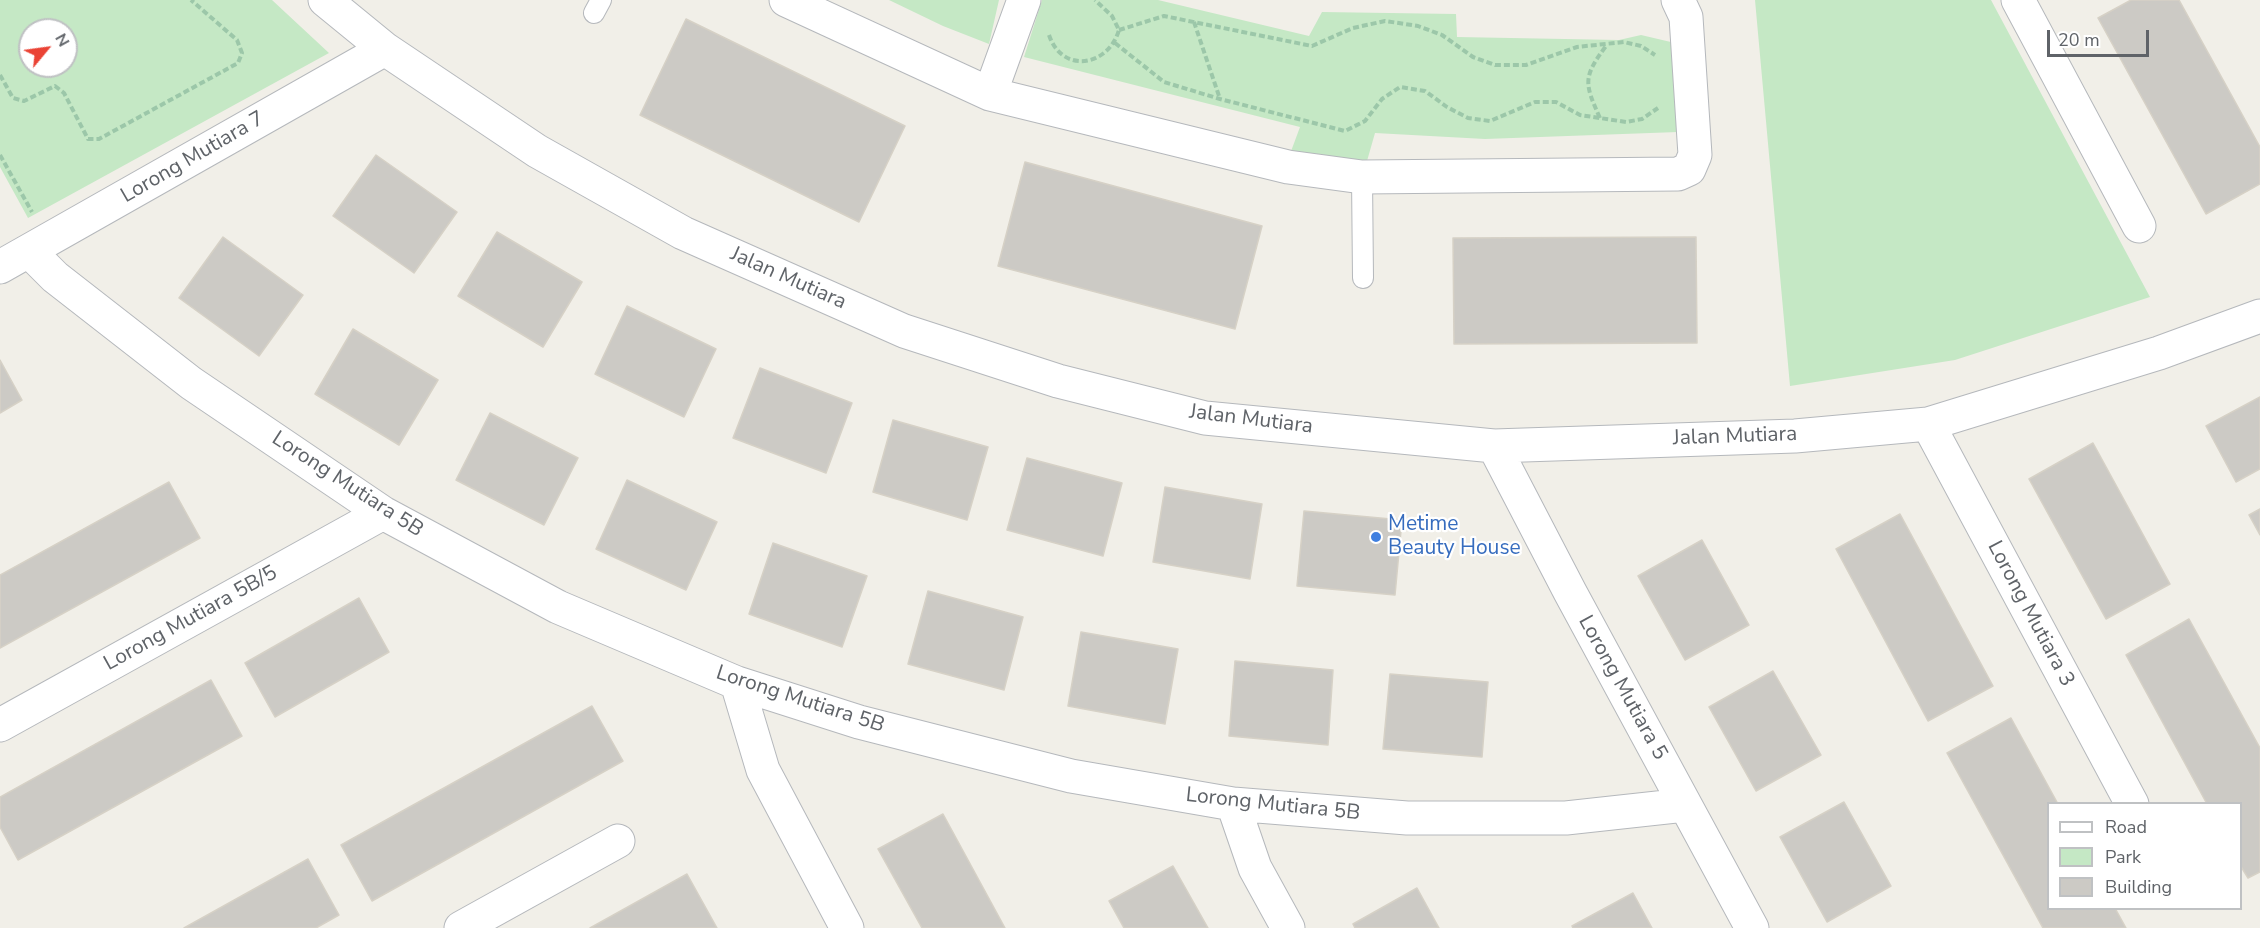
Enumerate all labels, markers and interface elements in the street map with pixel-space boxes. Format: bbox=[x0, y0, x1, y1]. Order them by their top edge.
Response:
north arrow bbox=[18, 18, 78, 78]
scale bar bbox=[2050, 18, 2152, 56]
text: 20 m bbox=[2058, 28, 2100, 52]
text: N bbox=[49, 30, 75, 51]
street label: Lorong Mutiara 7 bbox=[117, 107, 269, 209]
street label: Jalan Mutiara bbox=[726, 242, 850, 316]
street label: Jalan Mutiara bbox=[1188, 400, 1314, 440]
street label: Jalan Mutiara bbox=[1672, 422, 1798, 452]
street label: Lorong Mutiara 5B bbox=[267, 427, 427, 543]
place label: Metime Beauty House bbox=[1388, 512, 1521, 562]
marker: Metime Beauty House bbox=[1369, 530, 1383, 544]
street label: Lorong Mutiara 3 bbox=[1981, 537, 2079, 691]
street label: Lorong Mutiara 5B/5 bbox=[100, 561, 282, 677]
street label: Lorong Mutiara 5 bbox=[1572, 611, 1672, 765]
street label: Lorong Mutiara 5B bbox=[713, 661, 887, 739]
street label: Lorong Mutiara 5B bbox=[1184, 783, 1362, 827]
legend bbox=[2047, 802, 2242, 910]
text: Road bbox=[2105, 815, 2147, 839]
text: Park bbox=[2105, 845, 2141, 869]
text: Building bbox=[2105, 875, 2172, 899]

